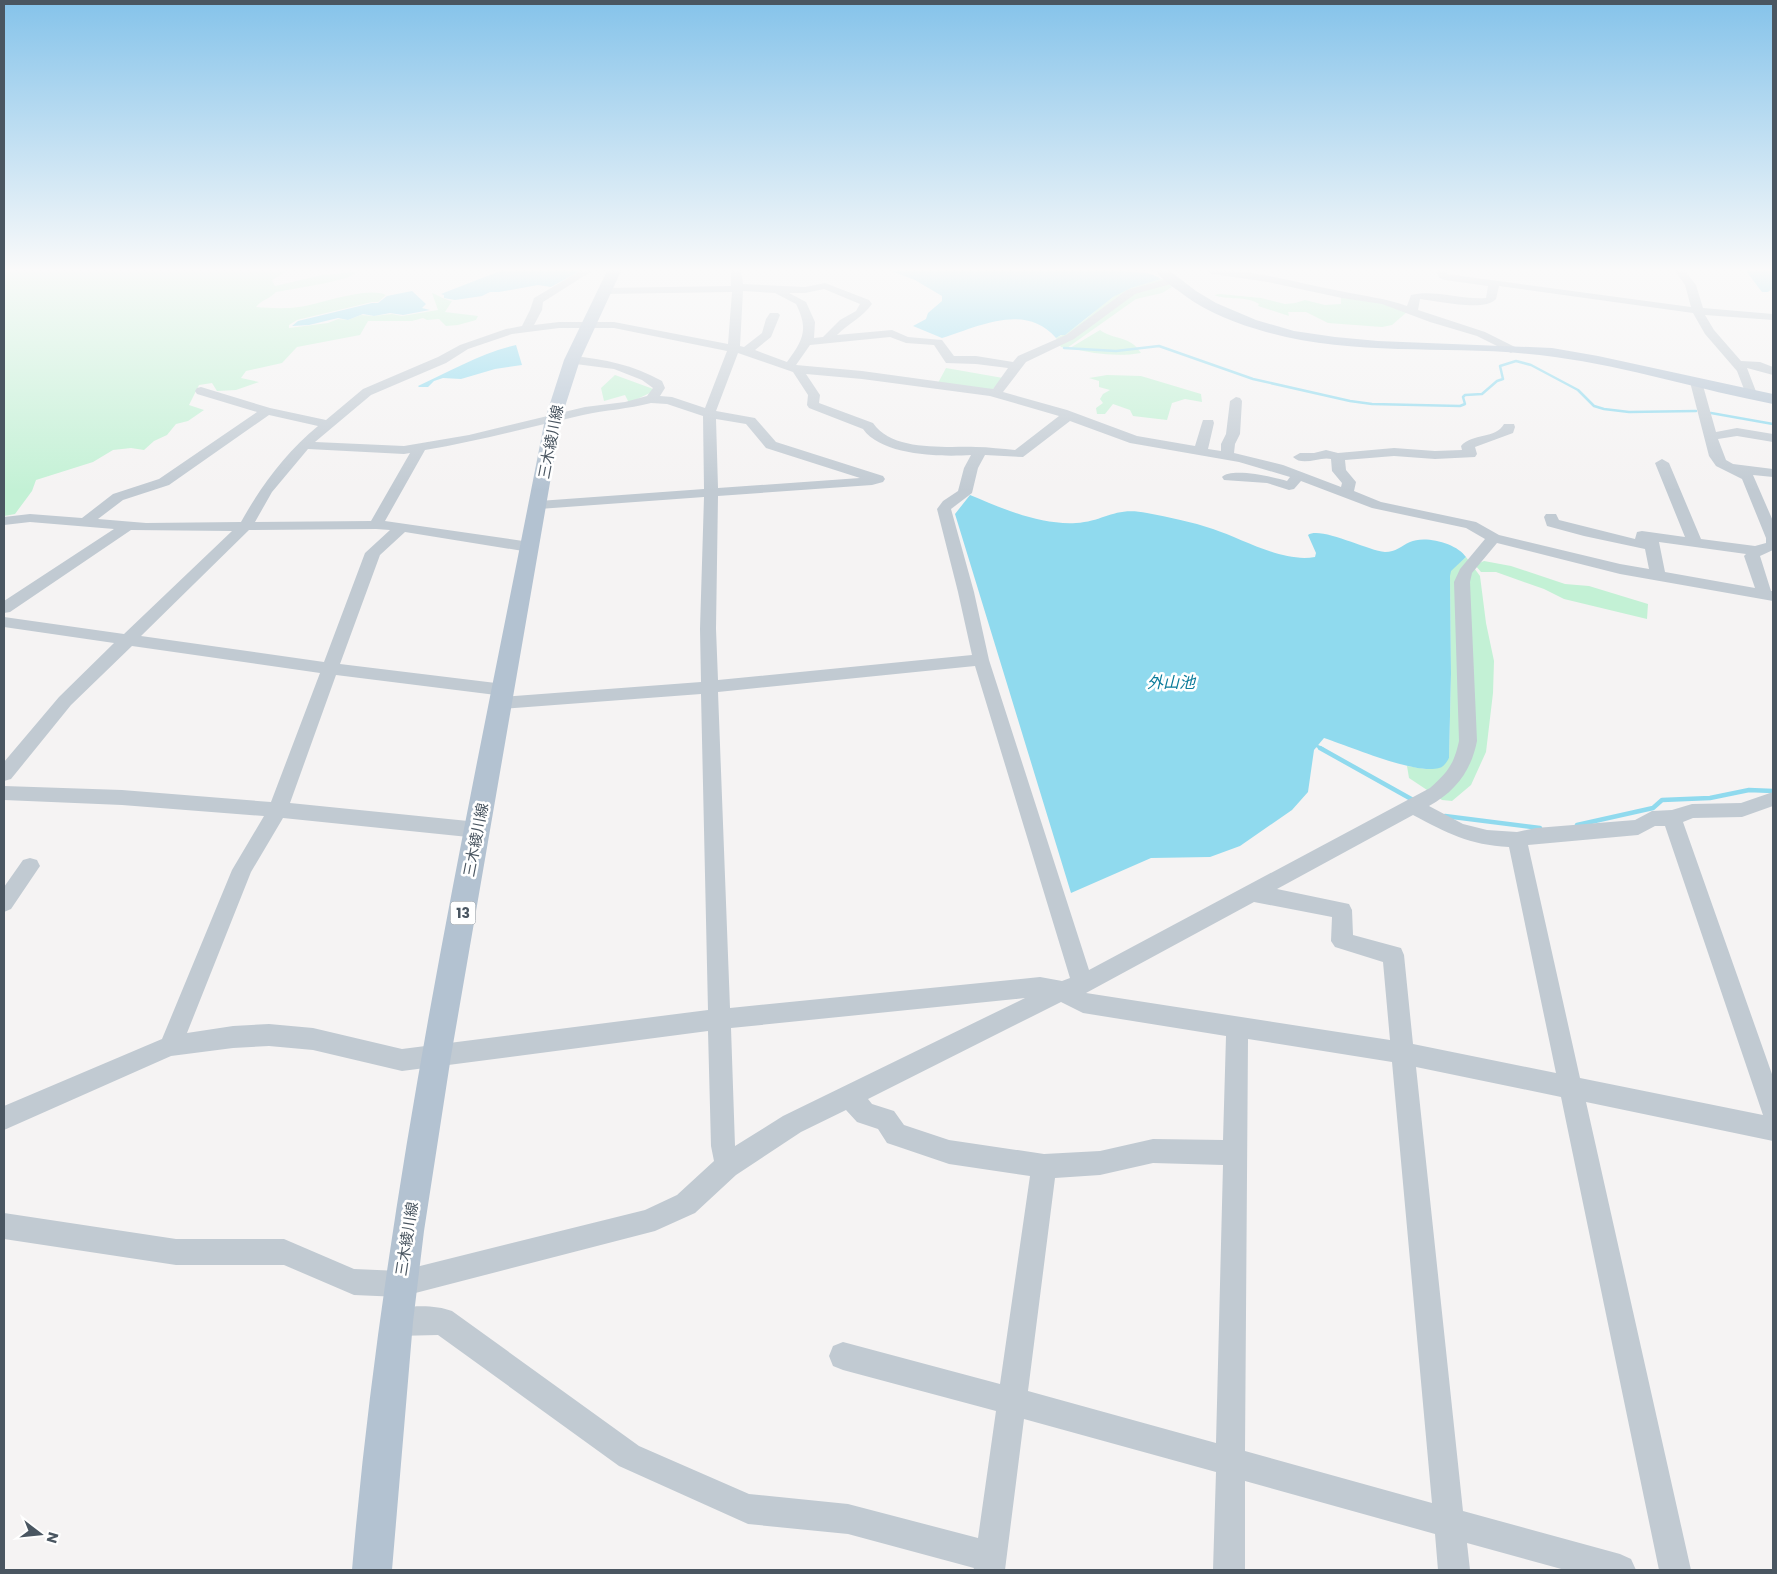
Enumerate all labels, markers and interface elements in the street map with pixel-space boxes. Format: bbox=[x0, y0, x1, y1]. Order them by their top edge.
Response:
street label: 三木綾川線 bbox=[533, 403, 568, 481]
water label: 外山池 bbox=[1147, 671, 1197, 694]
street label: 三木綾川線 bbox=[458, 801, 493, 879]
road number: 13 bbox=[450, 901, 476, 924]
street label: 三木綾川線 bbox=[390, 1200, 423, 1278]
north arrow bbox=[15, 1509, 65, 1559]
text: N bbox=[41, 1530, 64, 1545]

